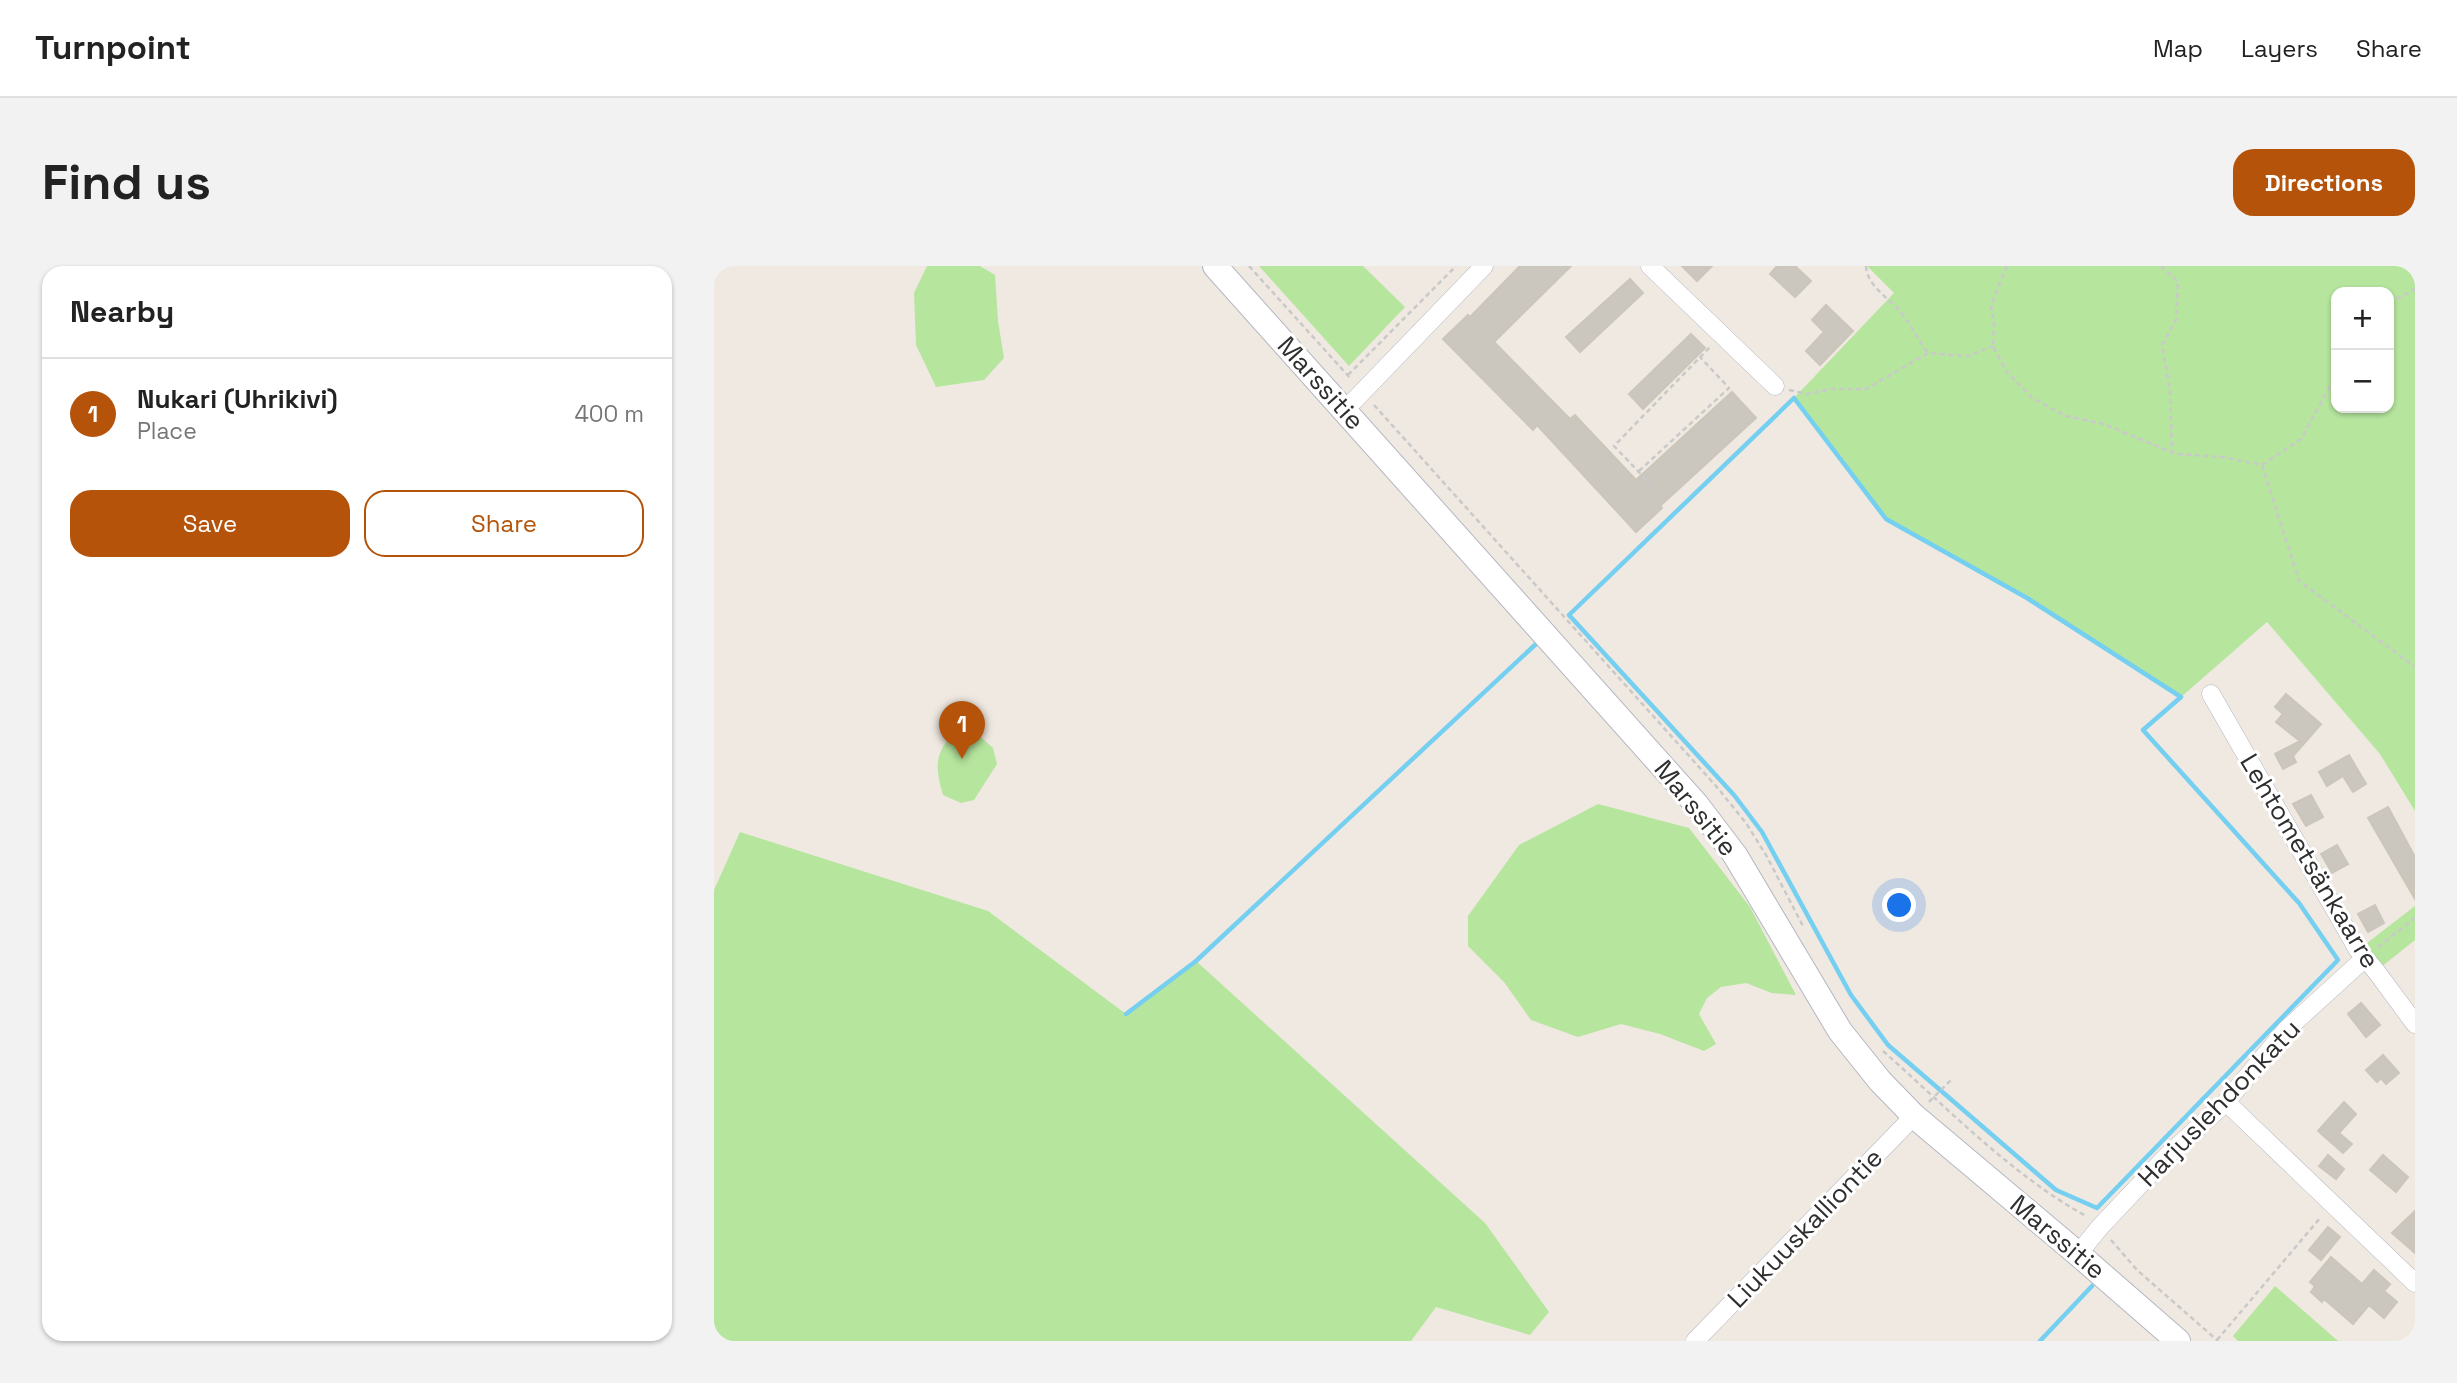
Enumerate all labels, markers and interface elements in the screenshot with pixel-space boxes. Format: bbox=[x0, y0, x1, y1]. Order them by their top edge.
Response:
text: Turnpoint bbox=[35, 27, 191, 69]
text: Map bbox=[2153, 33, 2203, 64]
text: Layers bbox=[2241, 33, 2318, 64]
text: Share bbox=[2356, 33, 2422, 64]
button: Directions bbox=[2233, 149, 2415, 216]
text: Find us bbox=[42, 151, 211, 213]
map controls bbox=[2331, 287, 2394, 413]
button: + bbox=[2331, 287, 2394, 350]
text: Nearby bbox=[70, 292, 174, 331]
street label: Marssitie bbox=[1270, 329, 1372, 437]
button: − bbox=[2331, 350, 2394, 413]
text: Nukari (Uhrikivi) bbox=[137, 382, 338, 416]
text: 1 bbox=[88, 399, 98, 429]
text: 400 m bbox=[574, 399, 644, 429]
text: Place bbox=[137, 416, 197, 446]
button: Save bbox=[70, 490, 350, 557]
button: Share bbox=[364, 490, 644, 557]
pin: 1 bbox=[939, 701, 985, 759]
street label: Lehtometsänkaarre bbox=[2232, 747, 2388, 975]
street label: Marssitie bbox=[1647, 753, 1745, 863]
your location bbox=[1882, 888, 1916, 922]
street label: Harjuslehdonkatu bbox=[2130, 1012, 2308, 1194]
street label: Liukuuskalliontie bbox=[1720, 1141, 1890, 1315]
street label: Marssitie bbox=[2003, 1187, 2113, 1287]

